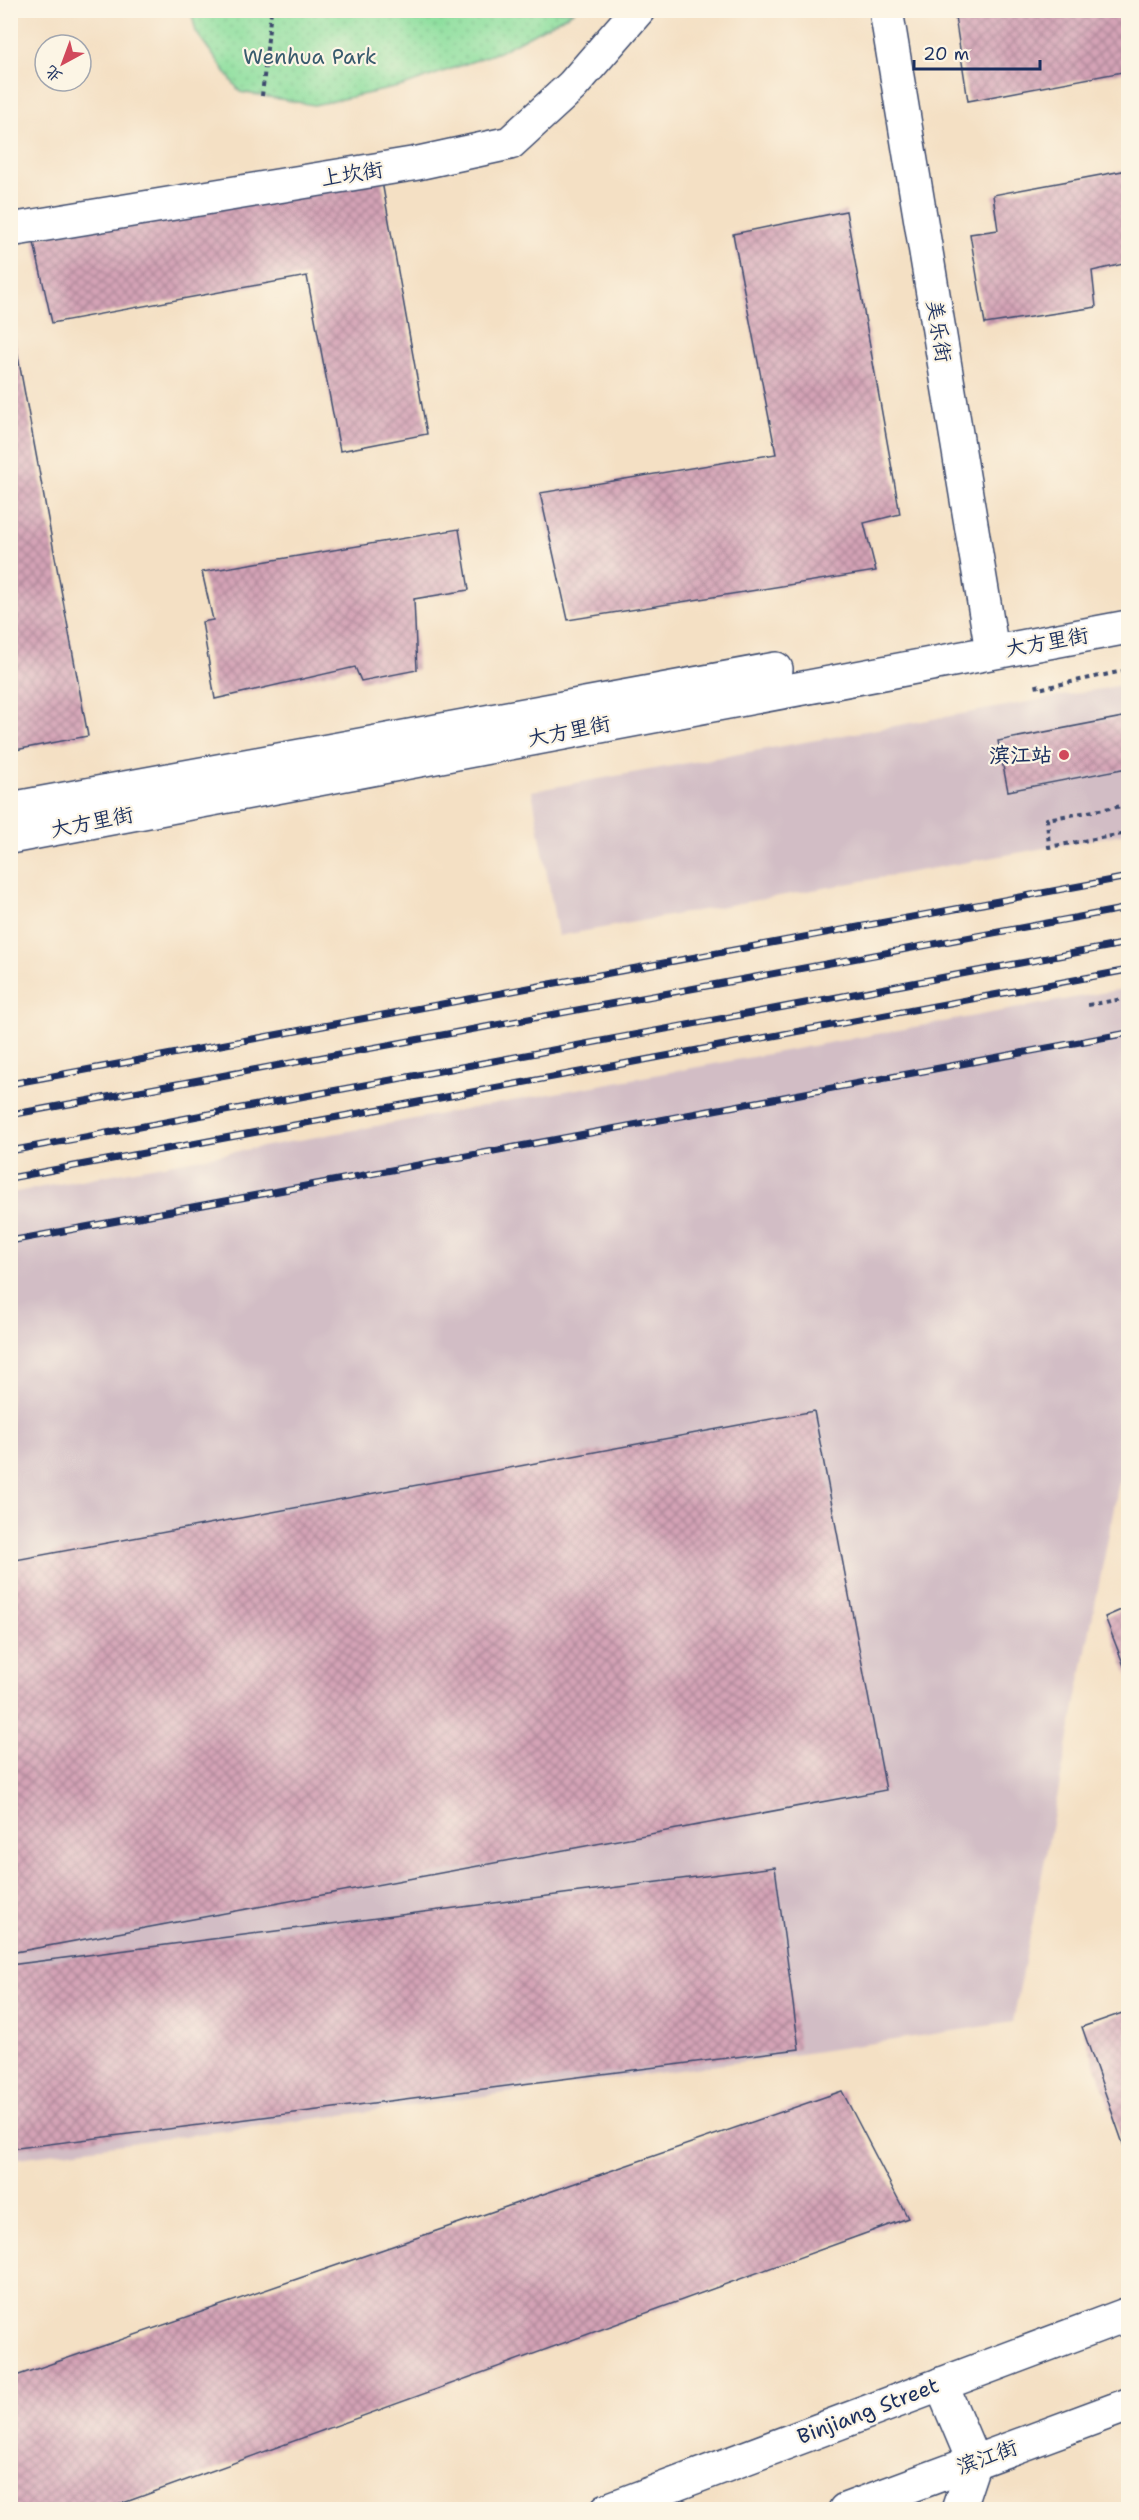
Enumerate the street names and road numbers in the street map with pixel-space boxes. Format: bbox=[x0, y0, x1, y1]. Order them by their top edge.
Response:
street label: 上坎街 bbox=[319, 155, 385, 193]
street label: 美乐街 bbox=[920, 298, 958, 364]
street label: 大方里街 bbox=[1003, 621, 1091, 663]
street label: 大方里街 bbox=[525, 709, 613, 753]
street label: 大方里街 bbox=[48, 800, 136, 844]
street label: Binjiang Street bbox=[793, 2371, 943, 2451]
street label: 滨江街 bbox=[953, 2433, 1021, 2481]

